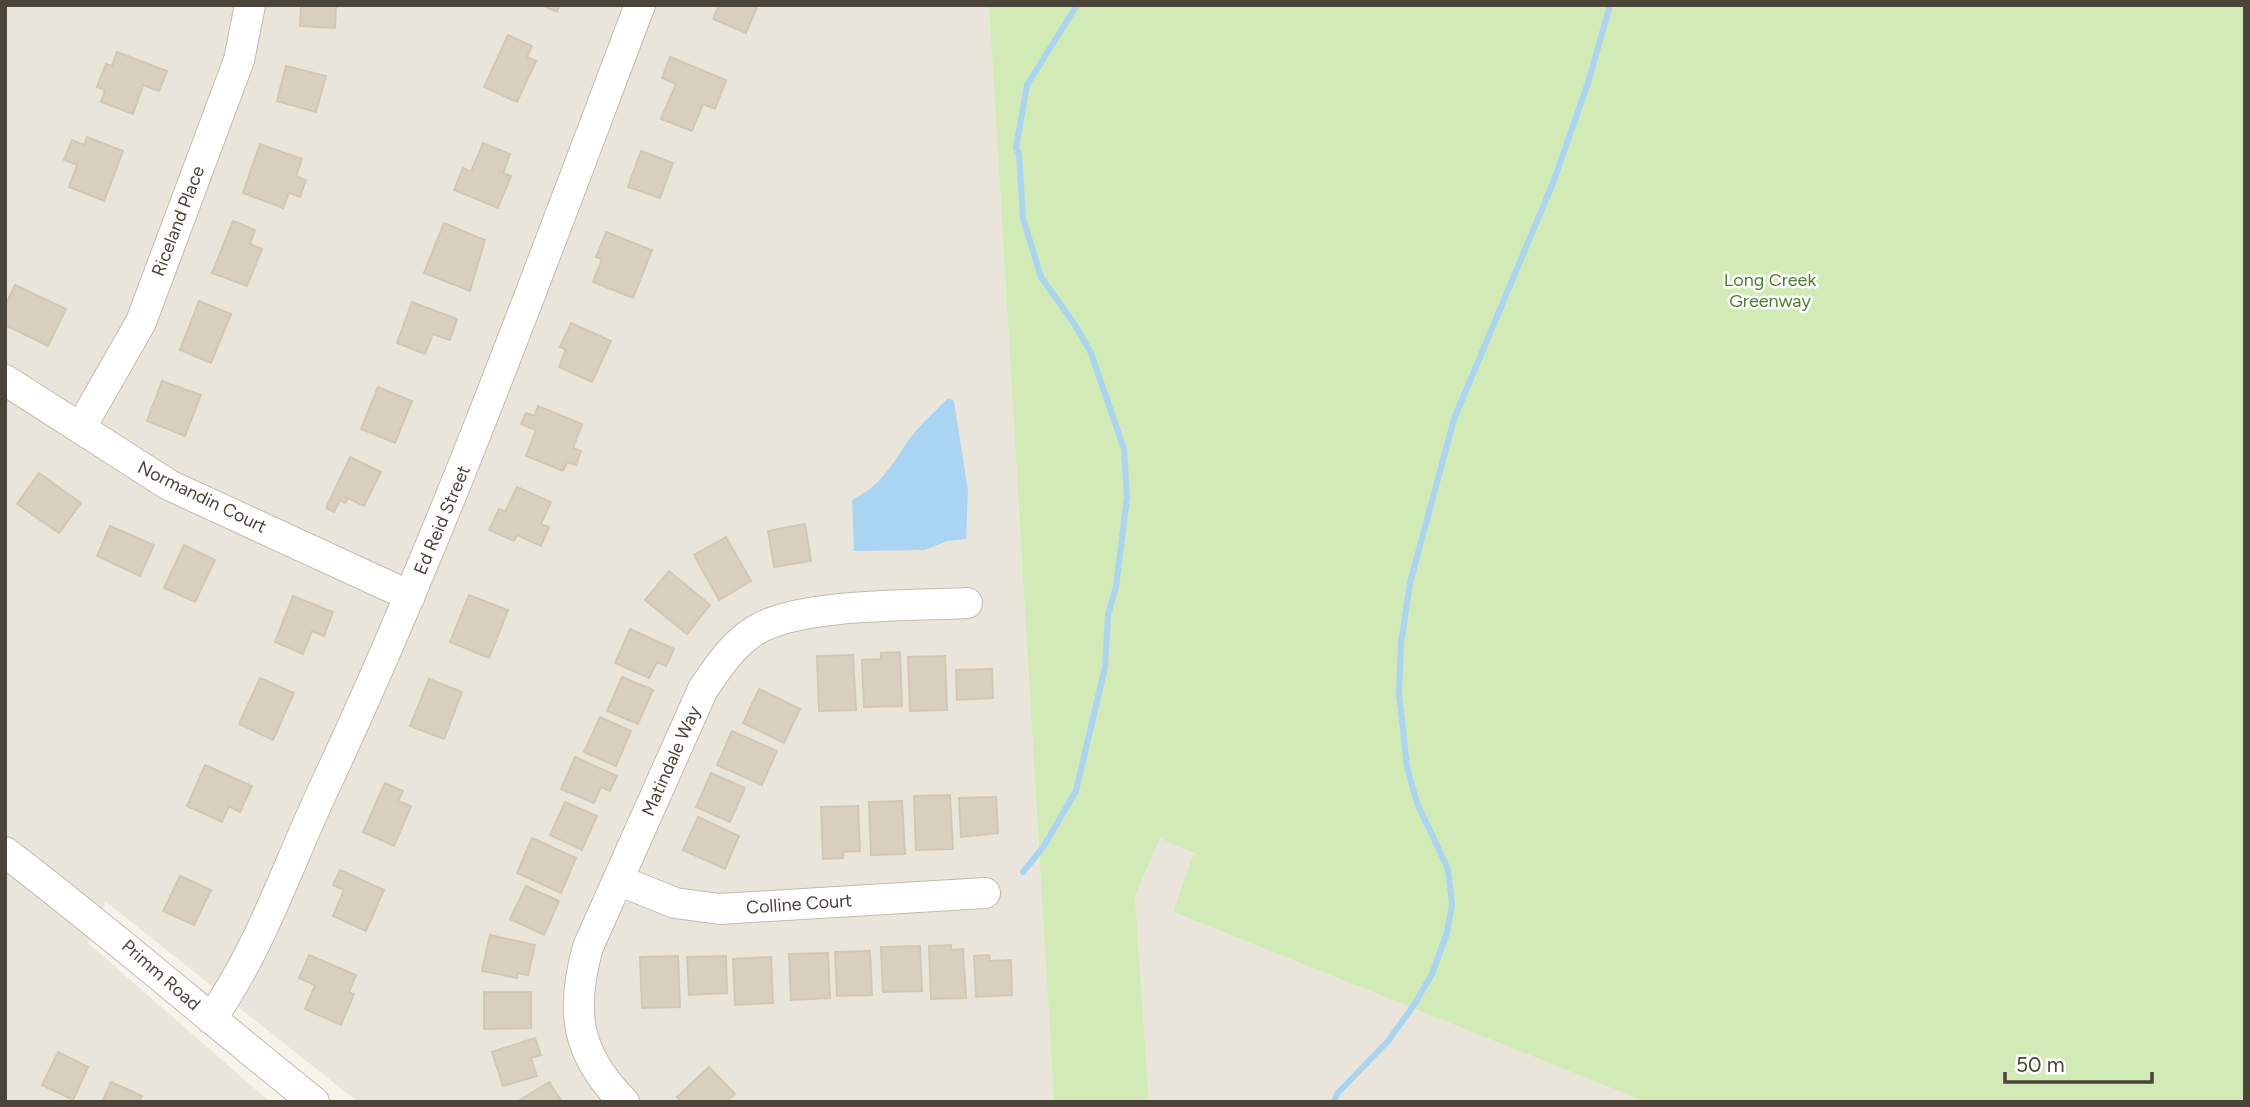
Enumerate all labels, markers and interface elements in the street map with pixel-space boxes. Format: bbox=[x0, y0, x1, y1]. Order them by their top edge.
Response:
street label: Riceland Place bbox=[147, 163, 209, 279]
park label: Long Creek Greenway bbox=[1724, 269, 1816, 312]
street label: Normandin Court bbox=[134, 456, 270, 538]
street label: Ed Reid Street bbox=[409, 462, 475, 578]
street label: Matindale Way bbox=[637, 702, 705, 820]
street label: Colline Court bbox=[745, 889, 853, 919]
street label: Primm Road bbox=[117, 935, 205, 1015]
scale bar bbox=[2005, 1040, 2152, 1084]
text: 50 m bbox=[2016, 1052, 2065, 1077]

